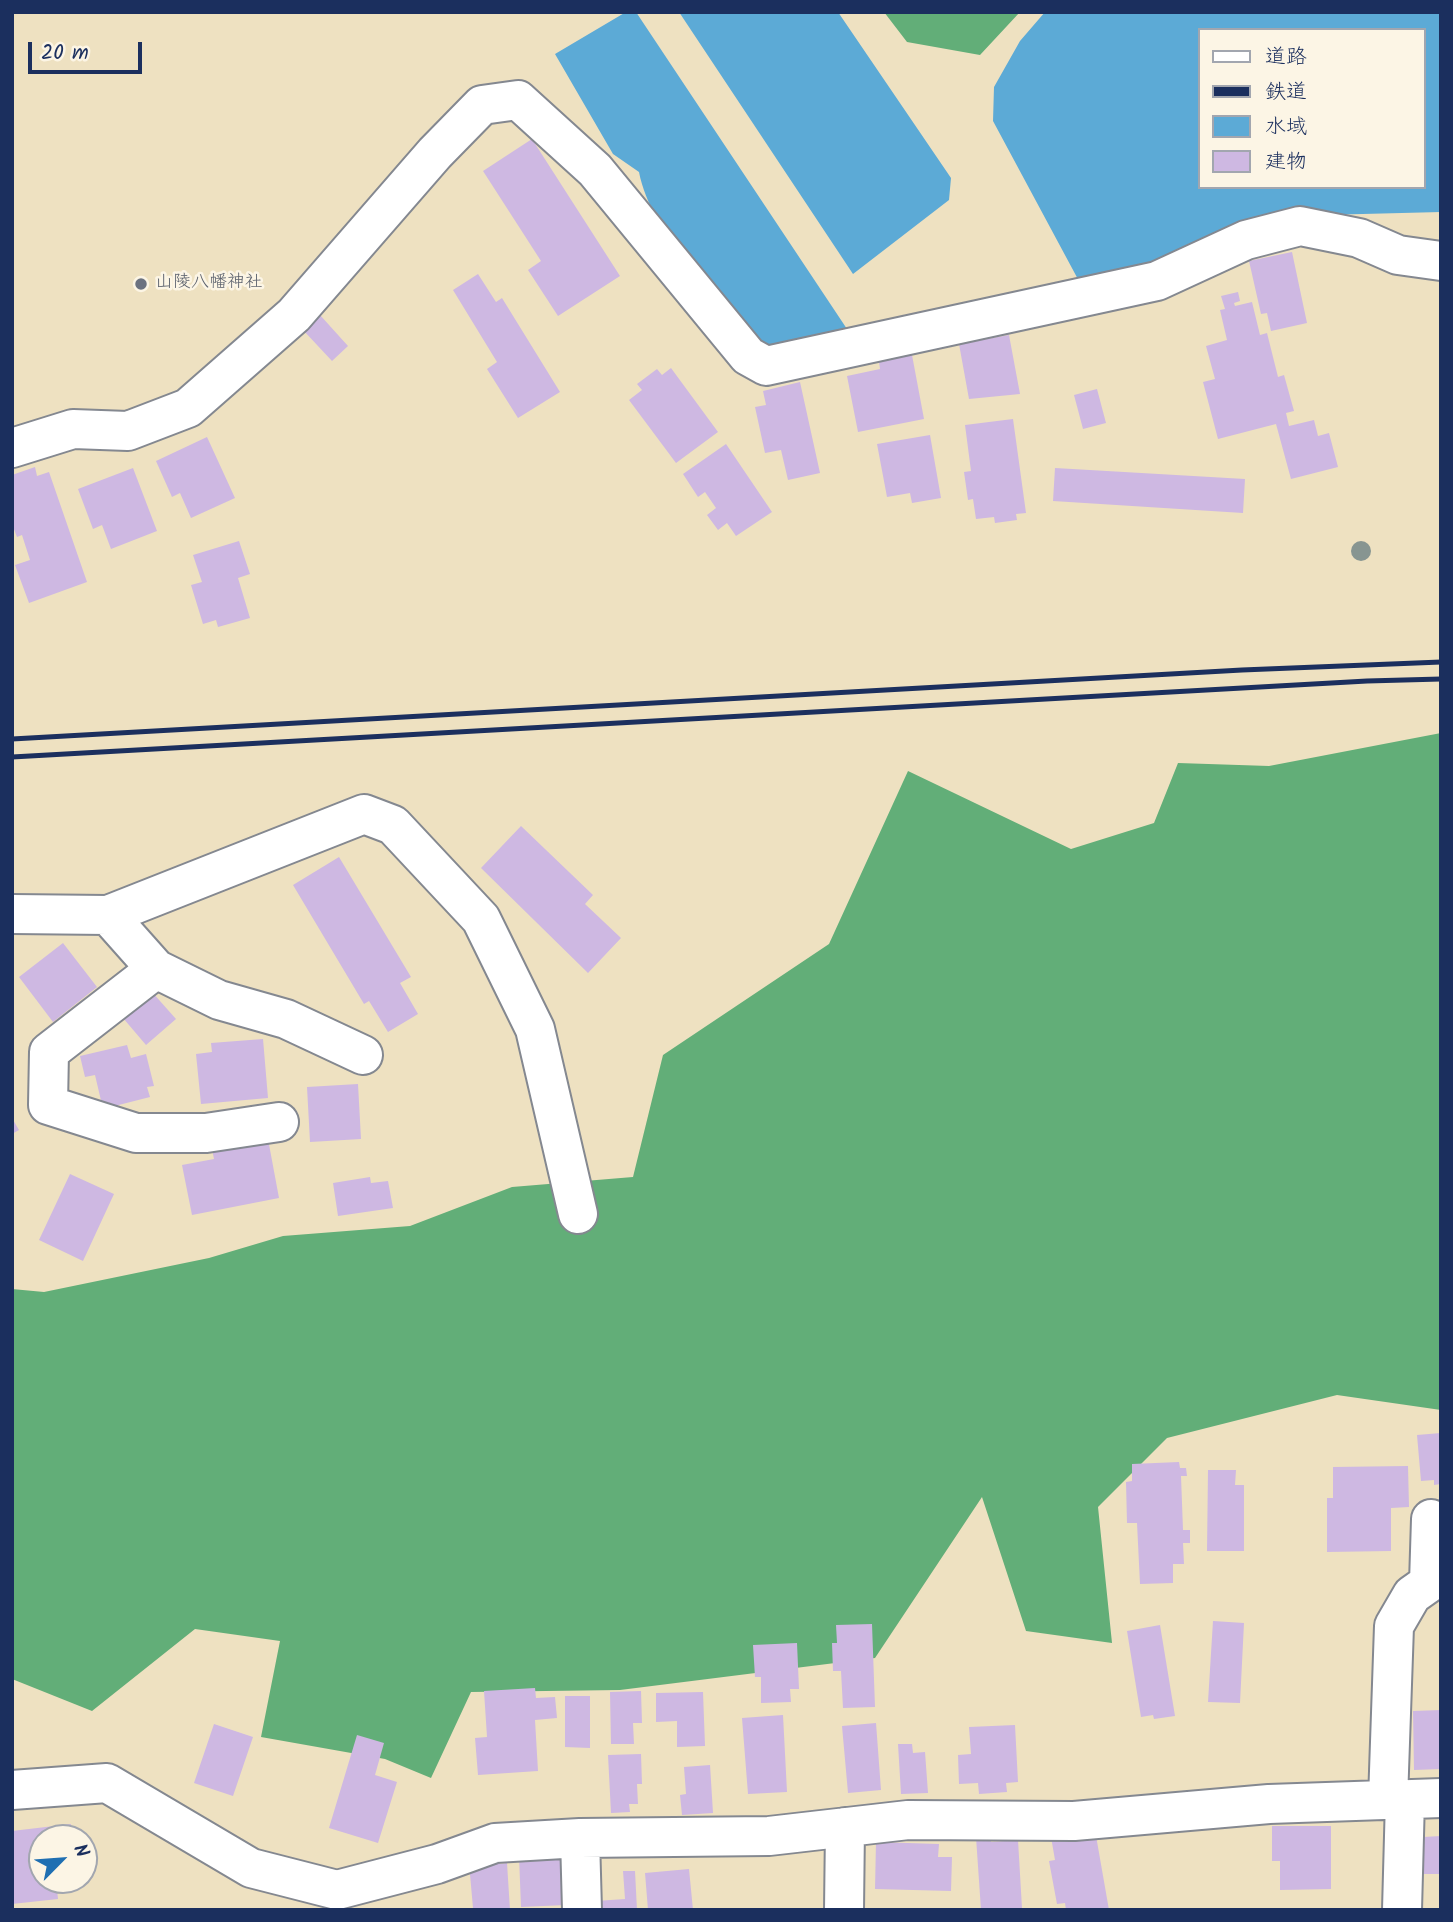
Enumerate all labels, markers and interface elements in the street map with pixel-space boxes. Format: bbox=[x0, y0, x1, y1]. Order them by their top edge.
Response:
scale bar bbox=[32, 28, 145, 72]
legend bbox=[1198, 28, 1425, 189]
text: 20 m bbox=[41, 37, 89, 70]
text: 道路 bbox=[1265, 41, 1307, 74]
text: 鉄道 bbox=[1265, 76, 1307, 109]
text: 水域 bbox=[1265, 111, 1307, 144]
text: 建物 bbox=[1265, 146, 1307, 179]
place label: 山陵八幡神社 bbox=[155, 273, 263, 295]
marker: 山陵八幡神社 bbox=[133, 276, 149, 292]
north arrow bbox=[28, 1824, 98, 1894]
text: N bbox=[64, 1839, 96, 1863]

